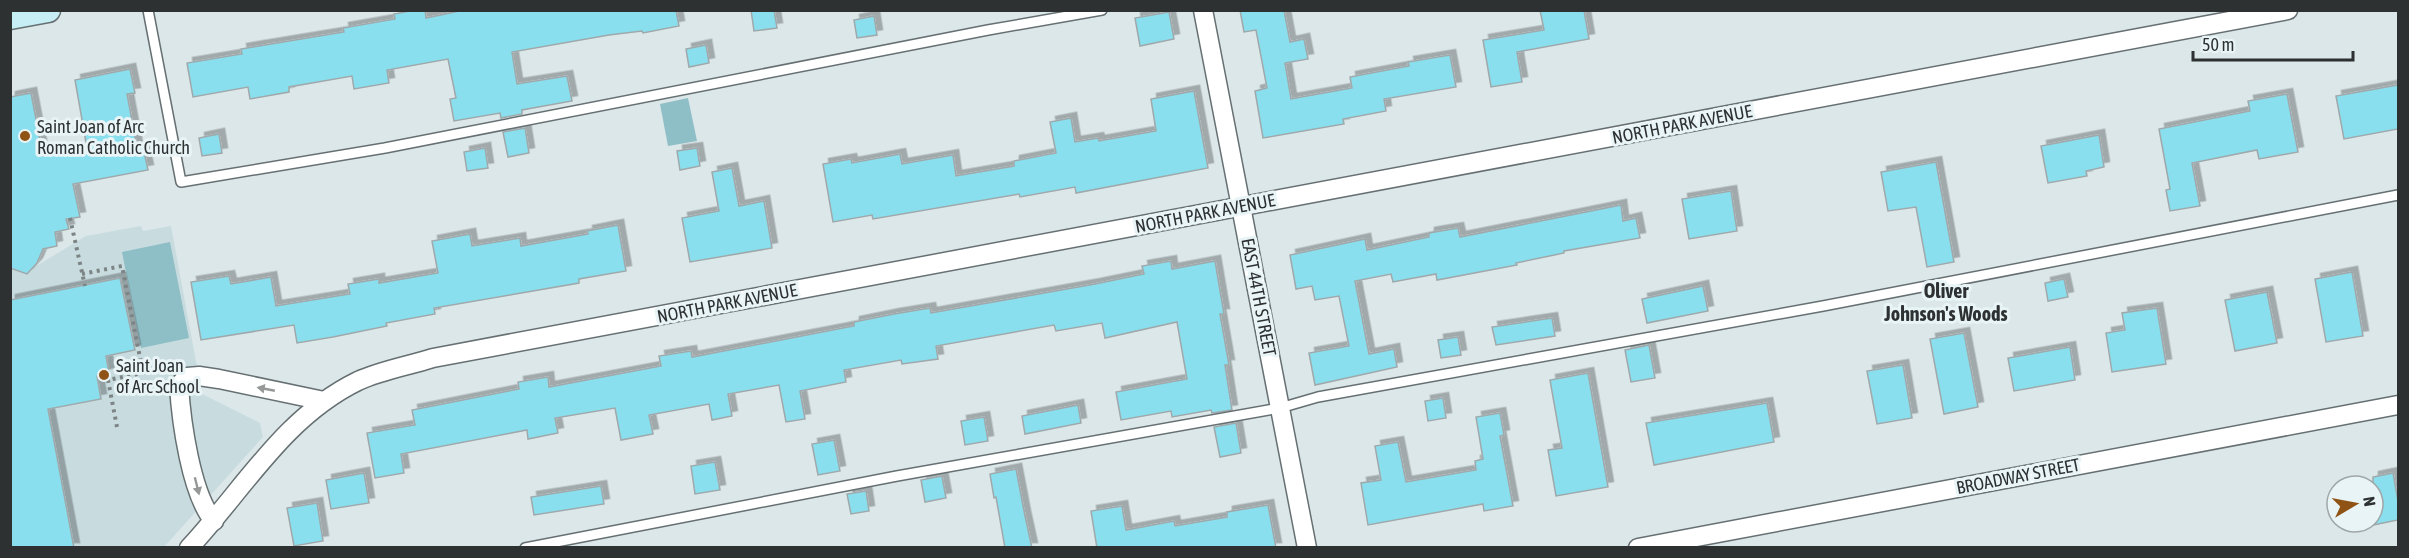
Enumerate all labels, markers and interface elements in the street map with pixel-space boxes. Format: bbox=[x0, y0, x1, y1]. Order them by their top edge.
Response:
scale bar bbox=[2193, 24, 2354, 62]
text: 50 m bbox=[2202, 34, 2234, 55]
street label: NORTH PARK AVENUE bbox=[1610, 100, 1754, 148]
place label: Saint Joan of Arc Roman Catholic Church bbox=[37, 116, 190, 158]
marker: Saint Joan of Arc Roman Catholic Church bbox=[18, 129, 32, 143]
street label: NORTH PARK AVENUE bbox=[1133, 189, 1277, 237]
street label: EAST 44TH STREET bbox=[1237, 236, 1281, 358]
street label: NORTH PARK AVENUE bbox=[655, 279, 799, 327]
district label: Oliver Johnson's Woods bbox=[1883, 279, 2008, 325]
place label: Saint Joan of Arc School bbox=[116, 355, 200, 397]
marker: Saint Joan of Arc School bbox=[97, 368, 111, 382]
one-way arrow bbox=[257, 384, 276, 393]
street label: BROADWAY STREET bbox=[1954, 454, 2082, 498]
north arrow bbox=[2325, 474, 2385, 534]
one-way arrow bbox=[193, 477, 202, 495]
text: N bbox=[2360, 495, 2379, 508]

